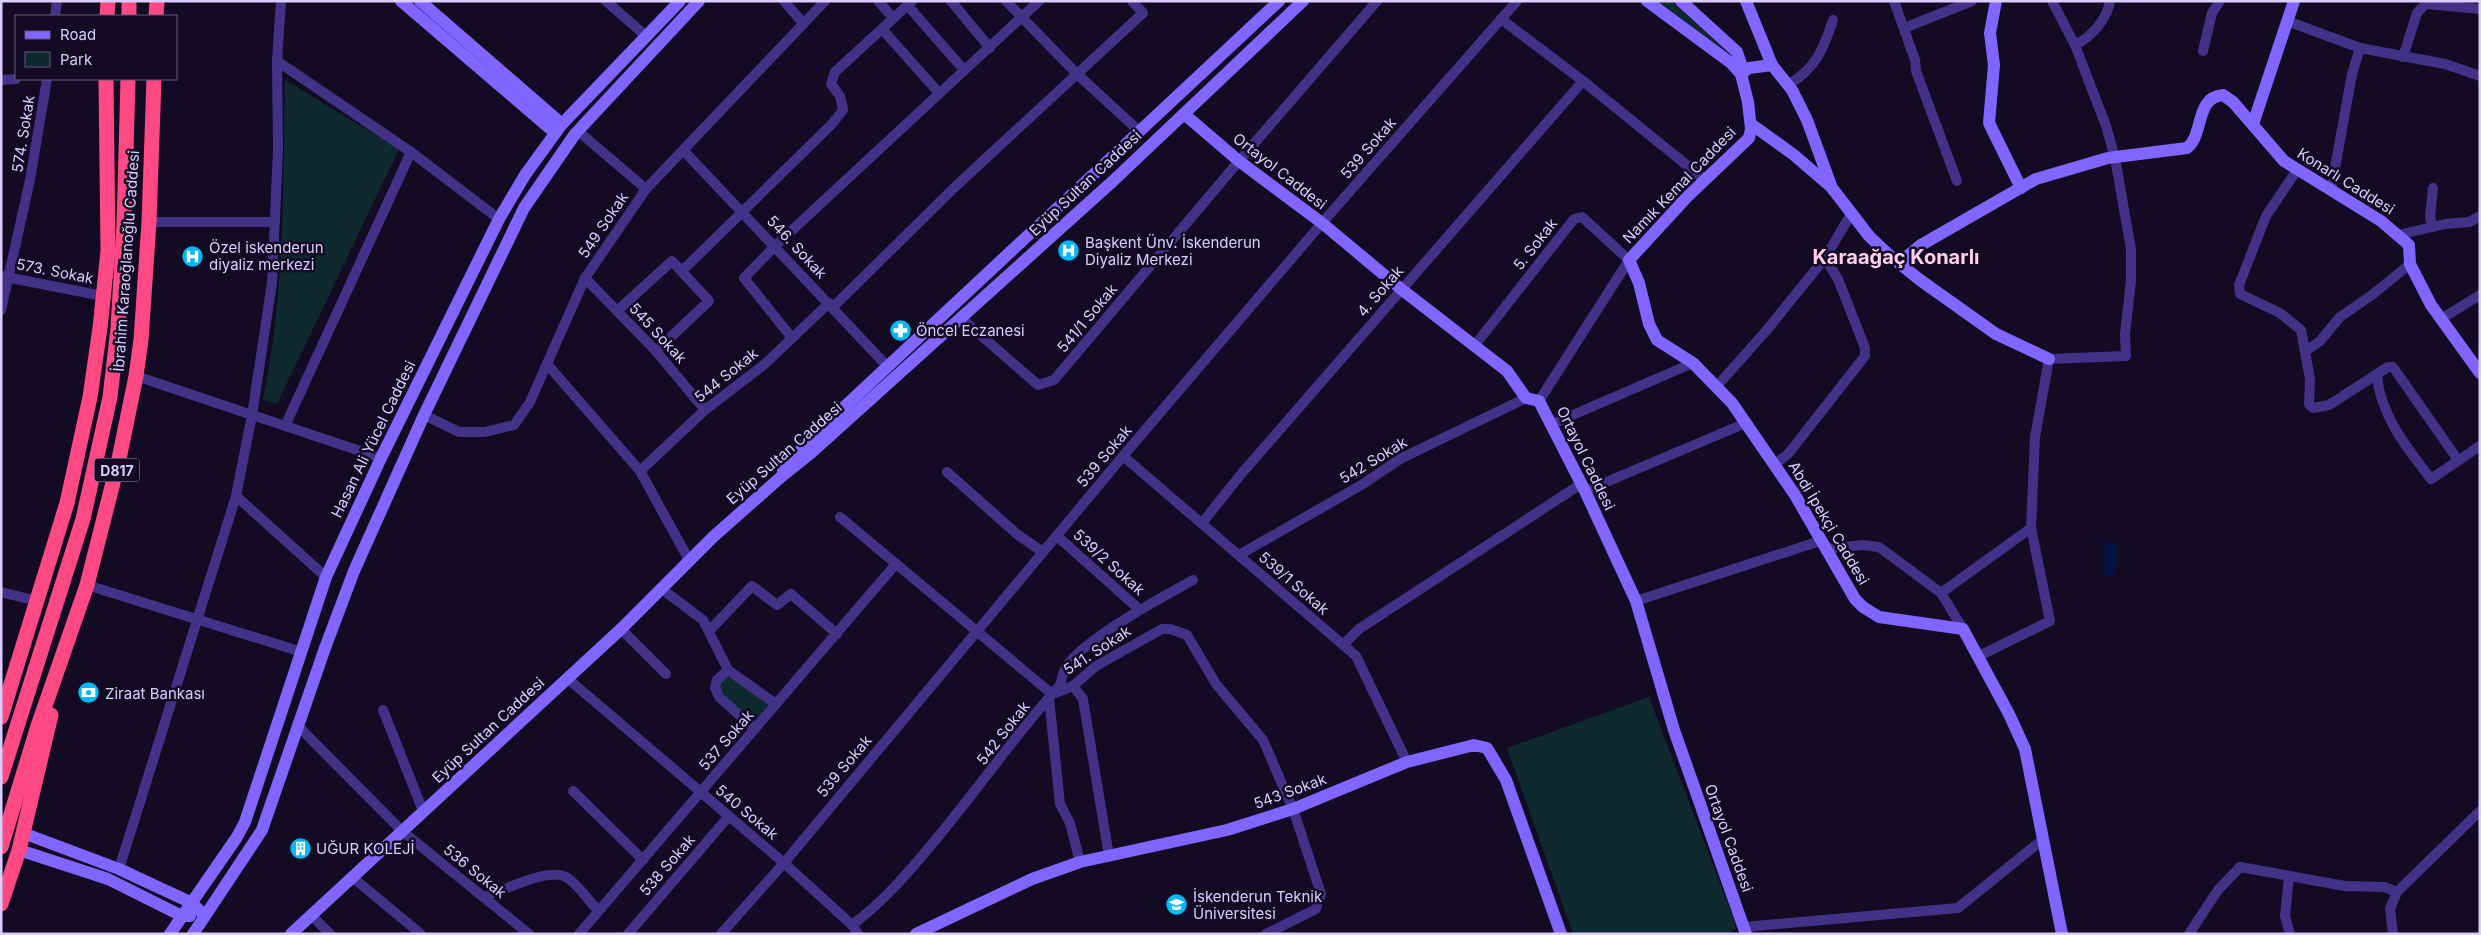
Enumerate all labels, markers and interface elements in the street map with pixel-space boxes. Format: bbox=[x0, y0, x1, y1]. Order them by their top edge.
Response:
legend bbox=[15, 15, 178, 80]
text: Road bbox=[60, 25, 96, 44]
text: Park bbox=[60, 50, 93, 69]
street label: 574. Sokak bbox=[8, 93, 39, 174]
street label: 539 Sokak bbox=[1336, 113, 1400, 183]
street label: Namık Kemal Caddesi bbox=[1618, 123, 1740, 247]
street label: Eyüp Sultan Caddesi bbox=[1025, 126, 1145, 240]
street label: Ortayol Caddesi bbox=[1229, 129, 1331, 213]
street label: Konarlı Caddesi bbox=[2294, 143, 2398, 219]
street label: İbrahim Karaoğlanoğlu Caddesi bbox=[109, 150, 143, 372]
street label: 549 Sokak bbox=[574, 188, 633, 262]
street label: 546. Sokak bbox=[763, 211, 832, 283]
street label: 5. Sokak bbox=[1509, 214, 1562, 274]
place label: Başkent Ünv. İskenderun Diyaliz Merkezi bbox=[1085, 233, 1261, 269]
place label: Özel iskenderun diyaliz merkezi bbox=[209, 238, 324, 274]
hospital icon: Başkent Ünv. İskenderun Diyaliz Merkezi bbox=[1057, 239, 1081, 263]
hospital icon: Özel iskenderun diyaliz merkezi bbox=[181, 244, 205, 268]
district label: Karaağaç Konarlı bbox=[1812, 245, 1980, 269]
street label: 573. Sokak bbox=[15, 254, 96, 288]
street label: 4. Sokak bbox=[1353, 261, 1408, 320]
street label: 541/1 Sokak bbox=[1053, 279, 1122, 356]
street label: 545 Sokak bbox=[625, 299, 691, 368]
pharmacy icon: Öncel Eczanesi bbox=[888, 318, 912, 342]
place label: Öncel Eczanesi bbox=[916, 321, 1025, 340]
street label: 544 Sokak bbox=[690, 343, 762, 406]
street label: Hasan Ali Yücel Caddesi bbox=[327, 357, 419, 521]
street label: Eyüp Sultan Caddesi bbox=[722, 398, 846, 508]
street label: Ortayol Caddesi bbox=[1553, 403, 1619, 513]
street label: 539 Sokak bbox=[1072, 420, 1136, 491]
street label: 542 Sokak bbox=[1336, 432, 1411, 488]
road number: D817 bbox=[94, 458, 140, 482]
street label: Abdi İpekçi Caddesi bbox=[1785, 458, 1873, 588]
street label: 539/2 Sokak bbox=[1069, 525, 1149, 600]
street label: 539/1 Sokak bbox=[1255, 547, 1334, 619]
street label: 541. Sokak bbox=[1060, 621, 1135, 679]
street label: Eyüp Sultan Caddesi bbox=[428, 673, 548, 787]
bank icon: Ziraat Bankası bbox=[77, 681, 101, 705]
place label: Ziraat Bankası bbox=[105, 684, 205, 703]
street label: 542 Sokak bbox=[972, 697, 1034, 769]
street label: 537 Sokak bbox=[694, 705, 758, 774]
street label: 539 Sokak bbox=[812, 730, 876, 801]
street label: 543 Sokak bbox=[1251, 769, 1330, 813]
street label: 540 Sokak bbox=[712, 780, 783, 844]
street label: Ortayol Caddesi bbox=[1701, 781, 1757, 895]
street label: 538 Sokak bbox=[635, 830, 699, 900]
building icon: UĞUR KOLEJİ bbox=[288, 836, 312, 860]
place label: UĞUR KOLEJİ bbox=[316, 839, 415, 858]
street label: 536 Sokak bbox=[440, 840, 511, 903]
place label: İskenderun Teknik Üniversitesi bbox=[1193, 887, 1323, 923]
school or university icon: İskenderun Teknik Üniversitesi bbox=[1165, 893, 1189, 917]

